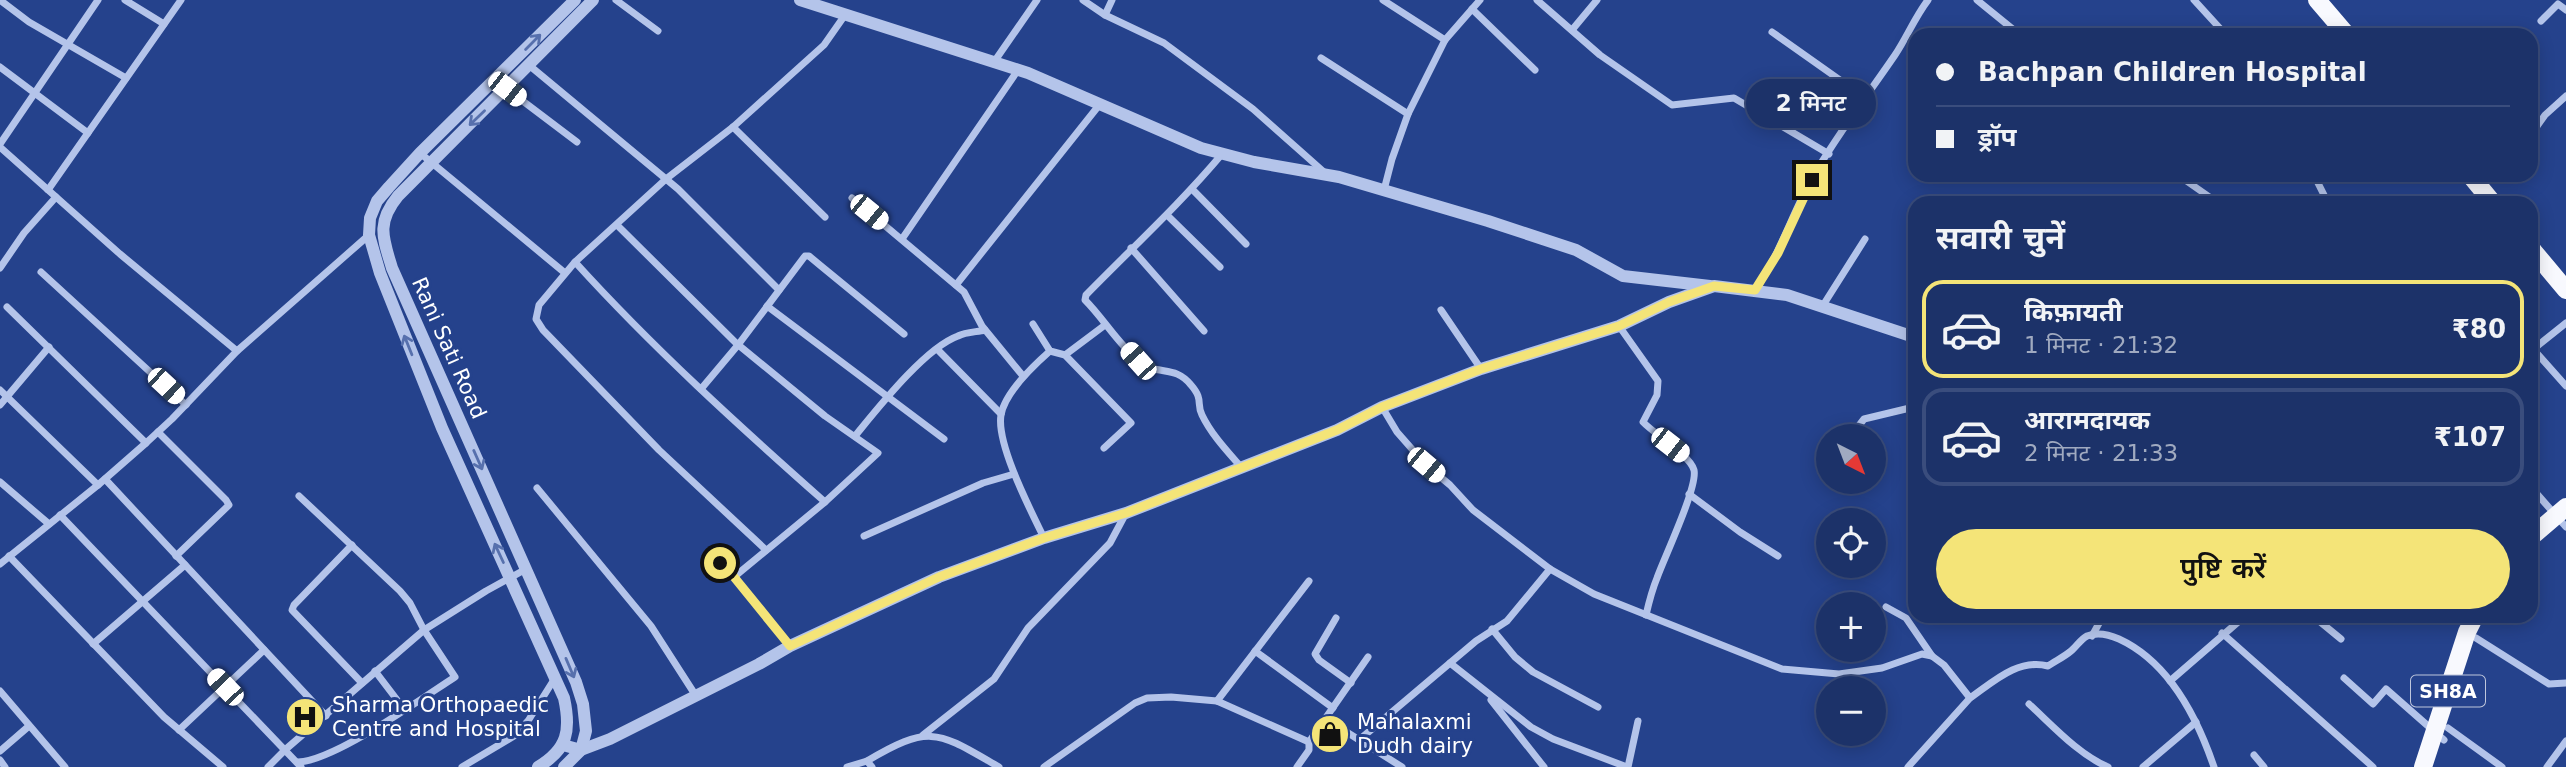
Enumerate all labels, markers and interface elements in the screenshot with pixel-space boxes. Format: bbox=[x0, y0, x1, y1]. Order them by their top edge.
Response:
one-way arrow bbox=[524, 34, 541, 51]
text: Bachpan Children Hospital bbox=[1978, 57, 2367, 87]
car bbox=[484, 68, 531, 110]
callout: 2 मिनट bbox=[1747, 78, 1877, 128]
text: 2 मिनट bbox=[1776, 90, 1846, 116]
one-way arrow bbox=[468, 110, 485, 127]
text: ड्रॉप bbox=[1978, 122, 2016, 152]
route end bbox=[1796, 164, 1828, 196]
car bbox=[847, 191, 892, 233]
text: सवारी चुनें bbox=[1936, 219, 2065, 257]
street label: Rani Sati Road bbox=[407, 273, 491, 423]
text: किफ़ायती bbox=[2024, 297, 2123, 327]
icon: car bbox=[1940, 298, 2003, 361]
text: ₹80 bbox=[2452, 314, 2506, 344]
text: 1 मिनट · 21:32 bbox=[2024, 332, 2178, 358]
one-way arrow bbox=[401, 334, 414, 356]
car bbox=[1117, 338, 1160, 384]
car bbox=[144, 364, 189, 408]
text: आरामदायक bbox=[2024, 405, 2150, 435]
icon: car bbox=[1940, 406, 2003, 469]
text: ₹107 bbox=[2434, 422, 2506, 452]
car bbox=[1647, 424, 1694, 466]
north arrow bbox=[1816, 424, 1886, 494]
map controls bbox=[1816, 424, 1886, 746]
text: 2 मिनट · 21:33 bbox=[2024, 440, 2178, 466]
car bbox=[1404, 443, 1449, 487]
one-way arrow bbox=[472, 449, 485, 470]
button: locate bbox=[1816, 508, 1886, 578]
button: पुष्टि करें bbox=[1936, 529, 2510, 609]
one-way arrow bbox=[492, 543, 506, 564]
route start bbox=[704, 547, 736, 579]
button: + bbox=[1816, 592, 1886, 662]
one-way arrow bbox=[564, 657, 577, 679]
car bbox=[203, 665, 248, 709]
button: − bbox=[1816, 676, 1886, 746]
road number: SH8A bbox=[2411, 676, 2485, 706]
place label: Sharma Orthopaedic Centre and Hospital bbox=[332, 693, 549, 741]
hospital icon: Sharma Orthopaedic Centre and Hospital bbox=[284, 696, 326, 738]
place label: Mahalaxmi Dudh dairy bbox=[1357, 710, 1473, 758]
shop icon: Mahalaxmi Dudh dairy bbox=[1309, 713, 1351, 755]

